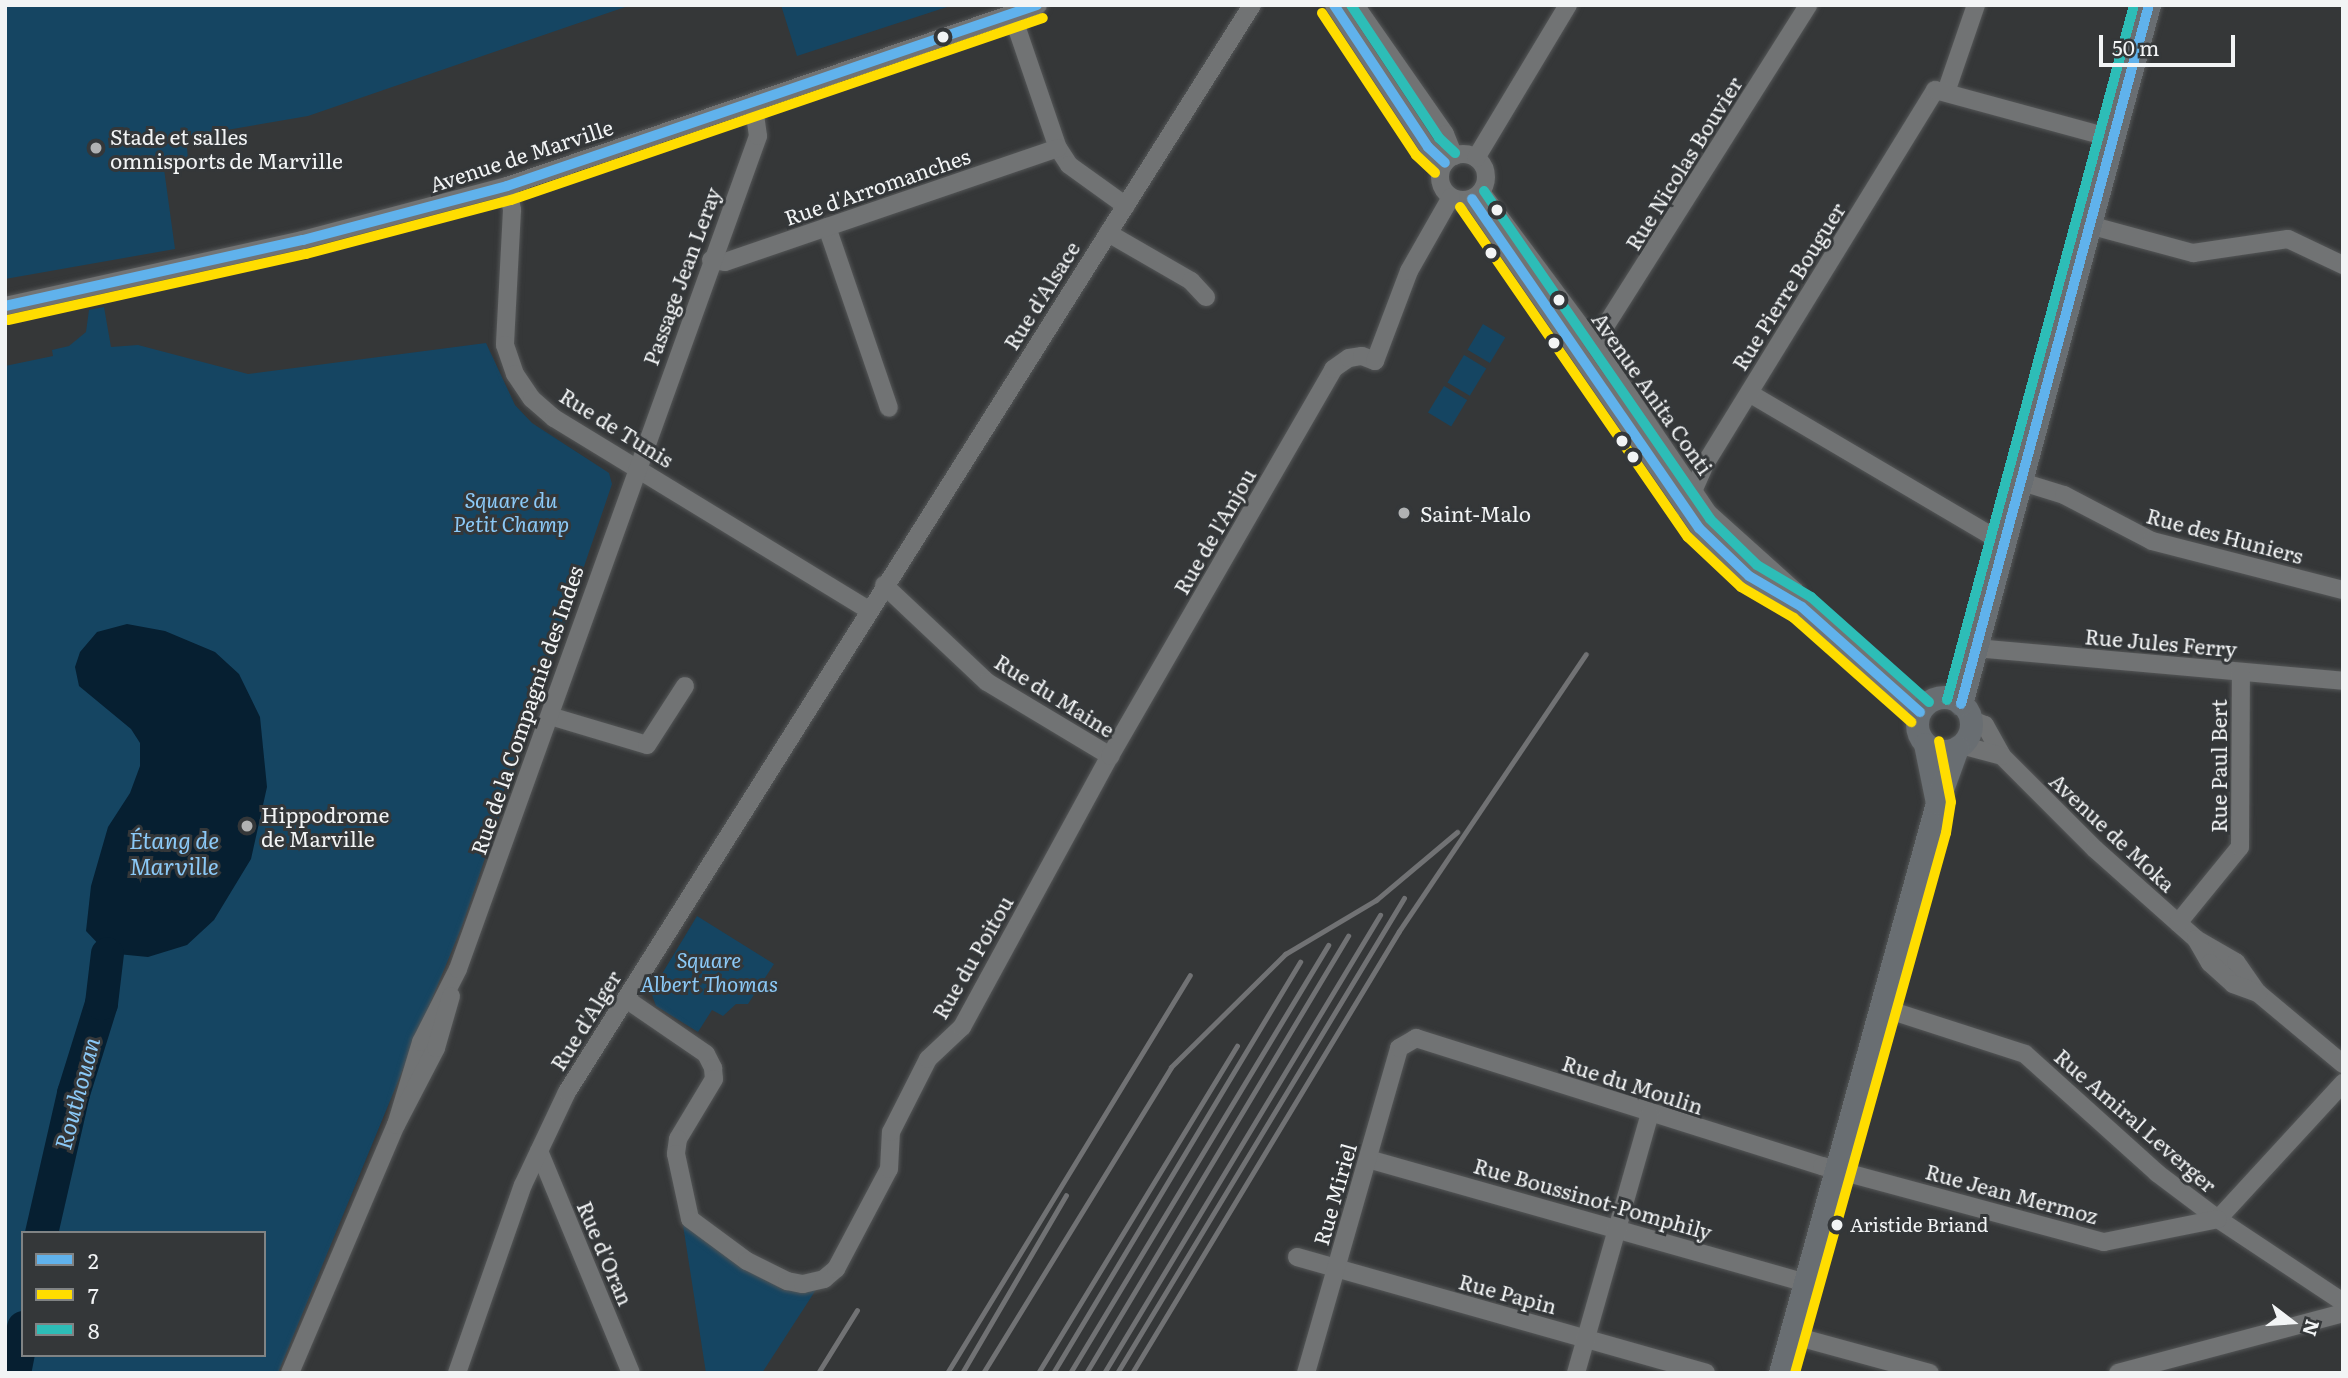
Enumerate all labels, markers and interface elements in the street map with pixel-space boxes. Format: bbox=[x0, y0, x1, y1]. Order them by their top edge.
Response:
scale bar bbox=[2103, 21, 2240, 65]
unlabelled marker bbox=[936, 30, 950, 44]
text: 50 m bbox=[2112, 31, 2159, 62]
street label: Rue Nicolas Bouvier bbox=[1619, 72, 1747, 254]
street label: Avenue de Marville bbox=[426, 113, 616, 197]
place label: Stade et salles omnisports de Marville bbox=[110, 123, 343, 173]
marker: Stade et salles omnisports de Marville bbox=[88, 140, 104, 156]
street label: Rue d'Arromanches bbox=[781, 142, 973, 230]
street label: Passage Jean Leray bbox=[637, 184, 725, 368]
street label: Rue Pierre Bouguer bbox=[1726, 198, 1850, 374]
unlabelled marker bbox=[1490, 203, 1504, 217]
street label: Rue d'Alsace bbox=[998, 236, 1084, 354]
unlabelled marker bbox=[1484, 246, 1498, 260]
unlabelled marker bbox=[1552, 293, 1566, 307]
street label: Avenue Anita Conti bbox=[1587, 307, 1719, 479]
unlabelled marker bbox=[1547, 336, 1561, 350]
street label: Rue de Tunis bbox=[556, 382, 678, 472]
unlabelled marker bbox=[1615, 434, 1629, 448]
unlabelled marker bbox=[1626, 450, 1640, 464]
street label: Rue de l'Anjou bbox=[1168, 464, 1260, 598]
park label: Square du Petit Champ bbox=[453, 486, 569, 536]
place label: Saint-Malo bbox=[1420, 500, 1531, 526]
street label: Rue des Huniers bbox=[2144, 502, 2306, 568]
marker: Saint-Malo bbox=[1394, 503, 1414, 523]
street label: Rue de la Compagnie des Indes bbox=[465, 562, 587, 858]
street label: Rue Jules Ferry bbox=[2084, 623, 2238, 661]
street label: Rue du Maine bbox=[990, 648, 1120, 742]
street label: Rue Paul Bert bbox=[2205, 699, 2231, 833]
street label: Avenue de Moka bbox=[2045, 767, 2181, 897]
place label: Hippodrome de Marville bbox=[261, 801, 389, 851]
marker: Hippodrome de Marville bbox=[239, 818, 255, 834]
water label: Étang de Marville bbox=[129, 825, 219, 879]
street label: Rue du Poitou bbox=[927, 891, 1017, 1023]
park label: Square Albert Thomas bbox=[640, 946, 778, 996]
street label: Rue d'Alger bbox=[544, 965, 626, 1075]
water label: Routhouan bbox=[48, 1034, 104, 1152]
street label: Rue Amiral Leverger bbox=[2050, 1043, 2222, 1197]
street label: Rue du Moulin bbox=[1559, 1049, 1707, 1119]
street label: Rue Miriel bbox=[1307, 1140, 1361, 1248]
street label: Rue Boussinot-Pomphily bbox=[1471, 1152, 1715, 1244]
street label: Rue Jean Mermoz bbox=[1923, 1158, 2101, 1228]
street label: Rue d'Oran bbox=[573, 1197, 639, 1309]
place label: Aristide Briand bbox=[1850, 1214, 1988, 1236]
marker: Aristide Briand bbox=[1830, 1218, 1844, 1232]
legend bbox=[21, 1231, 266, 1357]
text: 2 bbox=[88, 1244, 99, 1275]
street label: Rue Papin bbox=[1456, 1268, 1560, 1318]
text: 7 bbox=[88, 1279, 99, 1310]
north arrow bbox=[2257, 1287, 2327, 1357]
text: 8 bbox=[88, 1314, 100, 1345]
text: N bbox=[2296, 1316, 2328, 1340]

